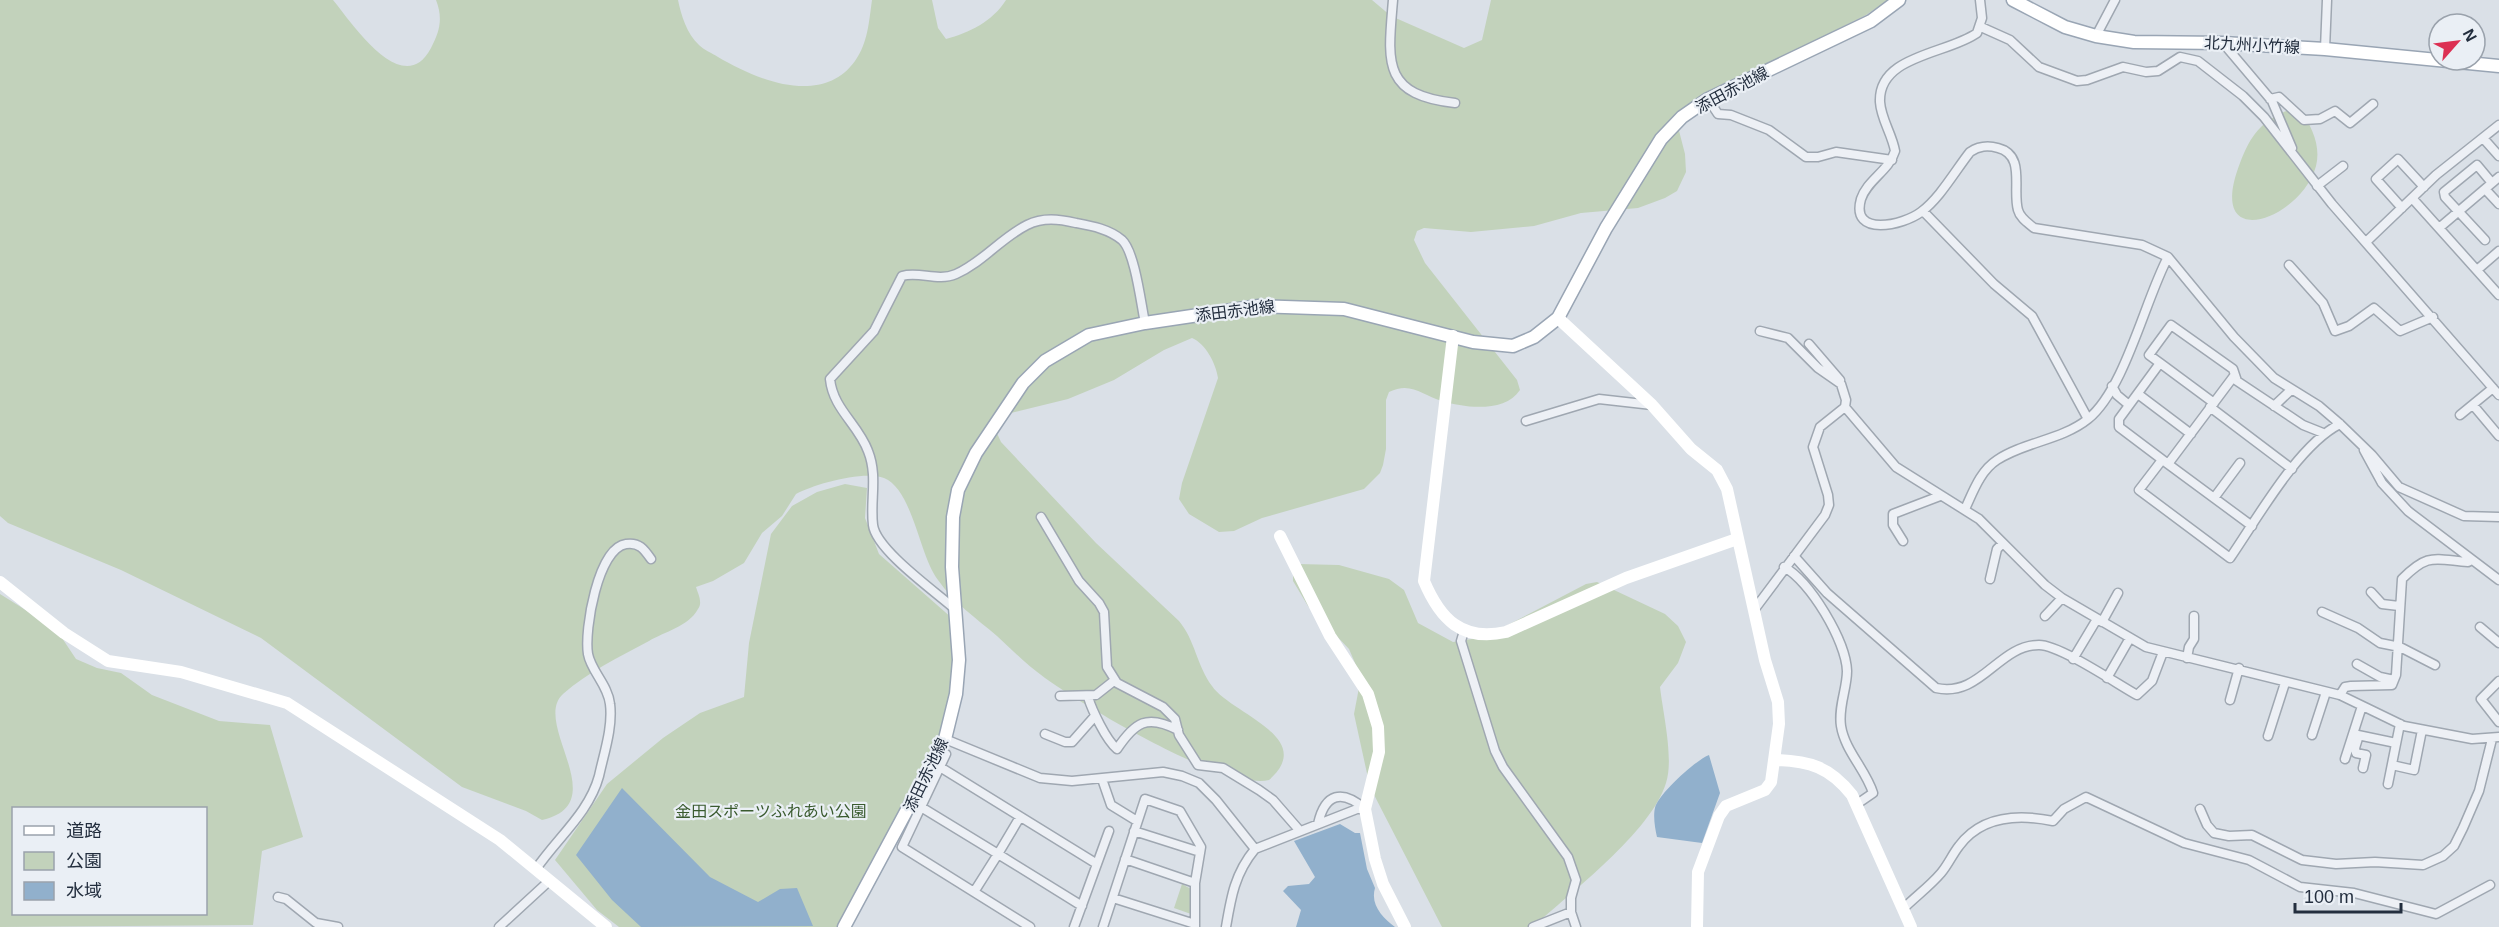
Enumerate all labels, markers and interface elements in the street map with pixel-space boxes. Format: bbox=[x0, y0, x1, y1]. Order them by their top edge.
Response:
north arrow bbox=[2427, 12, 2487, 72]
text: N bbox=[2460, 26, 2480, 44]
street label: 北九州小竹線 bbox=[2204, 34, 2300, 56]
street label: 添田赤池線 bbox=[1693, 64, 1771, 116]
street label: 添田赤池線 bbox=[1194, 298, 1276, 324]
street label: 添田赤池線 bbox=[901, 735, 951, 815]
park label: 金田スポーツふれあい公園 bbox=[675, 803, 867, 820]
legend bbox=[12, 807, 207, 915]
text: 道路 bbox=[66, 821, 102, 841]
text: 公園 bbox=[66, 851, 102, 871]
scale bar bbox=[2295, 876, 2402, 914]
text: 水域 bbox=[66, 881, 102, 901]
text: 100 m bbox=[2304, 887, 2354, 907]

